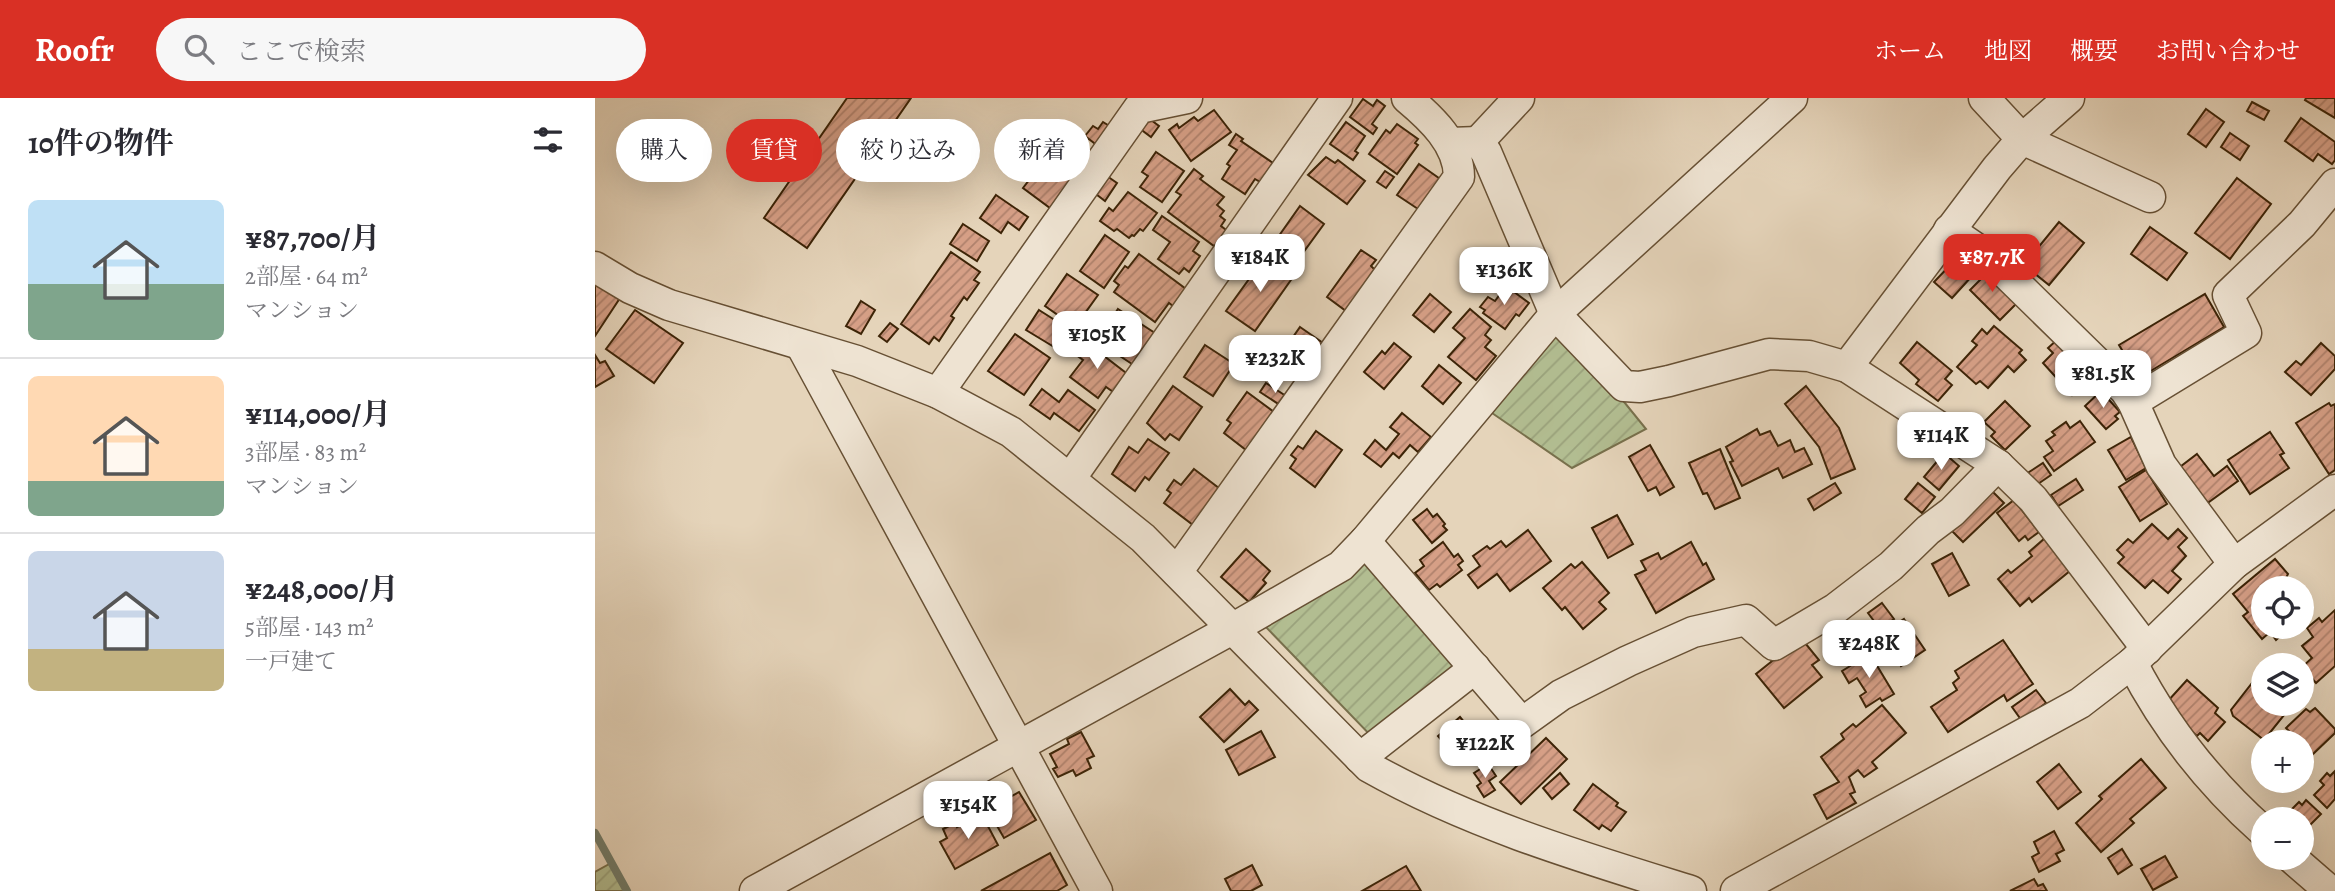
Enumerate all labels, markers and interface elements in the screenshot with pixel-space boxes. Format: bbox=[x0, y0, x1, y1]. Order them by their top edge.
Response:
search box bbox=[156, 18, 646, 81]
text: Roofr bbox=[35, 27, 114, 72]
icon: search bbox=[180, 30, 218, 68]
text: ここで検索 bbox=[236, 34, 366, 69]
text: ホーム bbox=[1874, 35, 1946, 67]
text: 地図 bbox=[1984, 35, 2032, 67]
text: 概要 bbox=[2070, 35, 2118, 67]
text: お問い合わせ bbox=[2156, 35, 2300, 67]
chip: 購入 bbox=[616, 119, 712, 182]
chip: 賃貸 bbox=[726, 119, 822, 182]
chip: 絞り込み bbox=[836, 119, 980, 182]
chip: 新着 bbox=[994, 119, 1090, 182]
icon: filters bbox=[529, 121, 567, 159]
text: 10件の物件 bbox=[28, 123, 174, 163]
text: ¥87,700/月 bbox=[245, 218, 380, 258]
icon: home bbox=[84, 228, 168, 312]
pin: ¥184K bbox=[1211, 234, 1309, 294]
pin: ¥87.7K bbox=[1935, 234, 2049, 294]
text: ¥184K bbox=[1231, 241, 1289, 272]
text: ¥87.7K bbox=[1959, 241, 2025, 272]
pin: ¥136K bbox=[1455, 248, 1553, 307]
text: ¥136K bbox=[1475, 254, 1533, 285]
text: 2部屋 · 64 m² bbox=[245, 261, 368, 292]
text: マンション bbox=[245, 295, 359, 326]
pin: ¥105K bbox=[1048, 312, 1146, 371]
text: ¥105K bbox=[1068, 318, 1126, 349]
pin: ¥232K bbox=[1226, 336, 1324, 395]
text: ¥232K bbox=[1245, 342, 1305, 373]
pin: ¥81.5K bbox=[2046, 350, 2160, 410]
text: ¥81.5K bbox=[2071, 357, 2135, 388]
text: ¥114,000/月 bbox=[245, 394, 391, 434]
icon: home bbox=[84, 404, 168, 488]
pin: ¥114K bbox=[1892, 412, 1990, 472]
text: ¥114K bbox=[1913, 419, 1969, 450]
text: 3部屋 · 83 m² bbox=[245, 437, 366, 468]
text: マンション bbox=[245, 471, 359, 502]
text: ¥248,000/月 bbox=[245, 569, 398, 609]
map controls bbox=[2251, 576, 2314, 870]
button: locate bbox=[2251, 576, 2314, 639]
icon: home bbox=[84, 579, 168, 663]
text: 5部屋 · 143 m² bbox=[245, 612, 374, 643]
pin: ¥248K bbox=[1820, 620, 1918, 680]
text: ¥248K bbox=[1838, 627, 1900, 658]
text: 一戸建て bbox=[245, 646, 337, 677]
button: layers bbox=[2251, 653, 2314, 716]
pin: ¥122K bbox=[1436, 720, 1534, 780]
text: ¥122K bbox=[1456, 727, 1514, 758]
button: + bbox=[2251, 730, 2314, 793]
pin: ¥154K bbox=[919, 782, 1017, 841]
text: ¥154K bbox=[939, 788, 997, 819]
button: − bbox=[2251, 807, 2314, 870]

